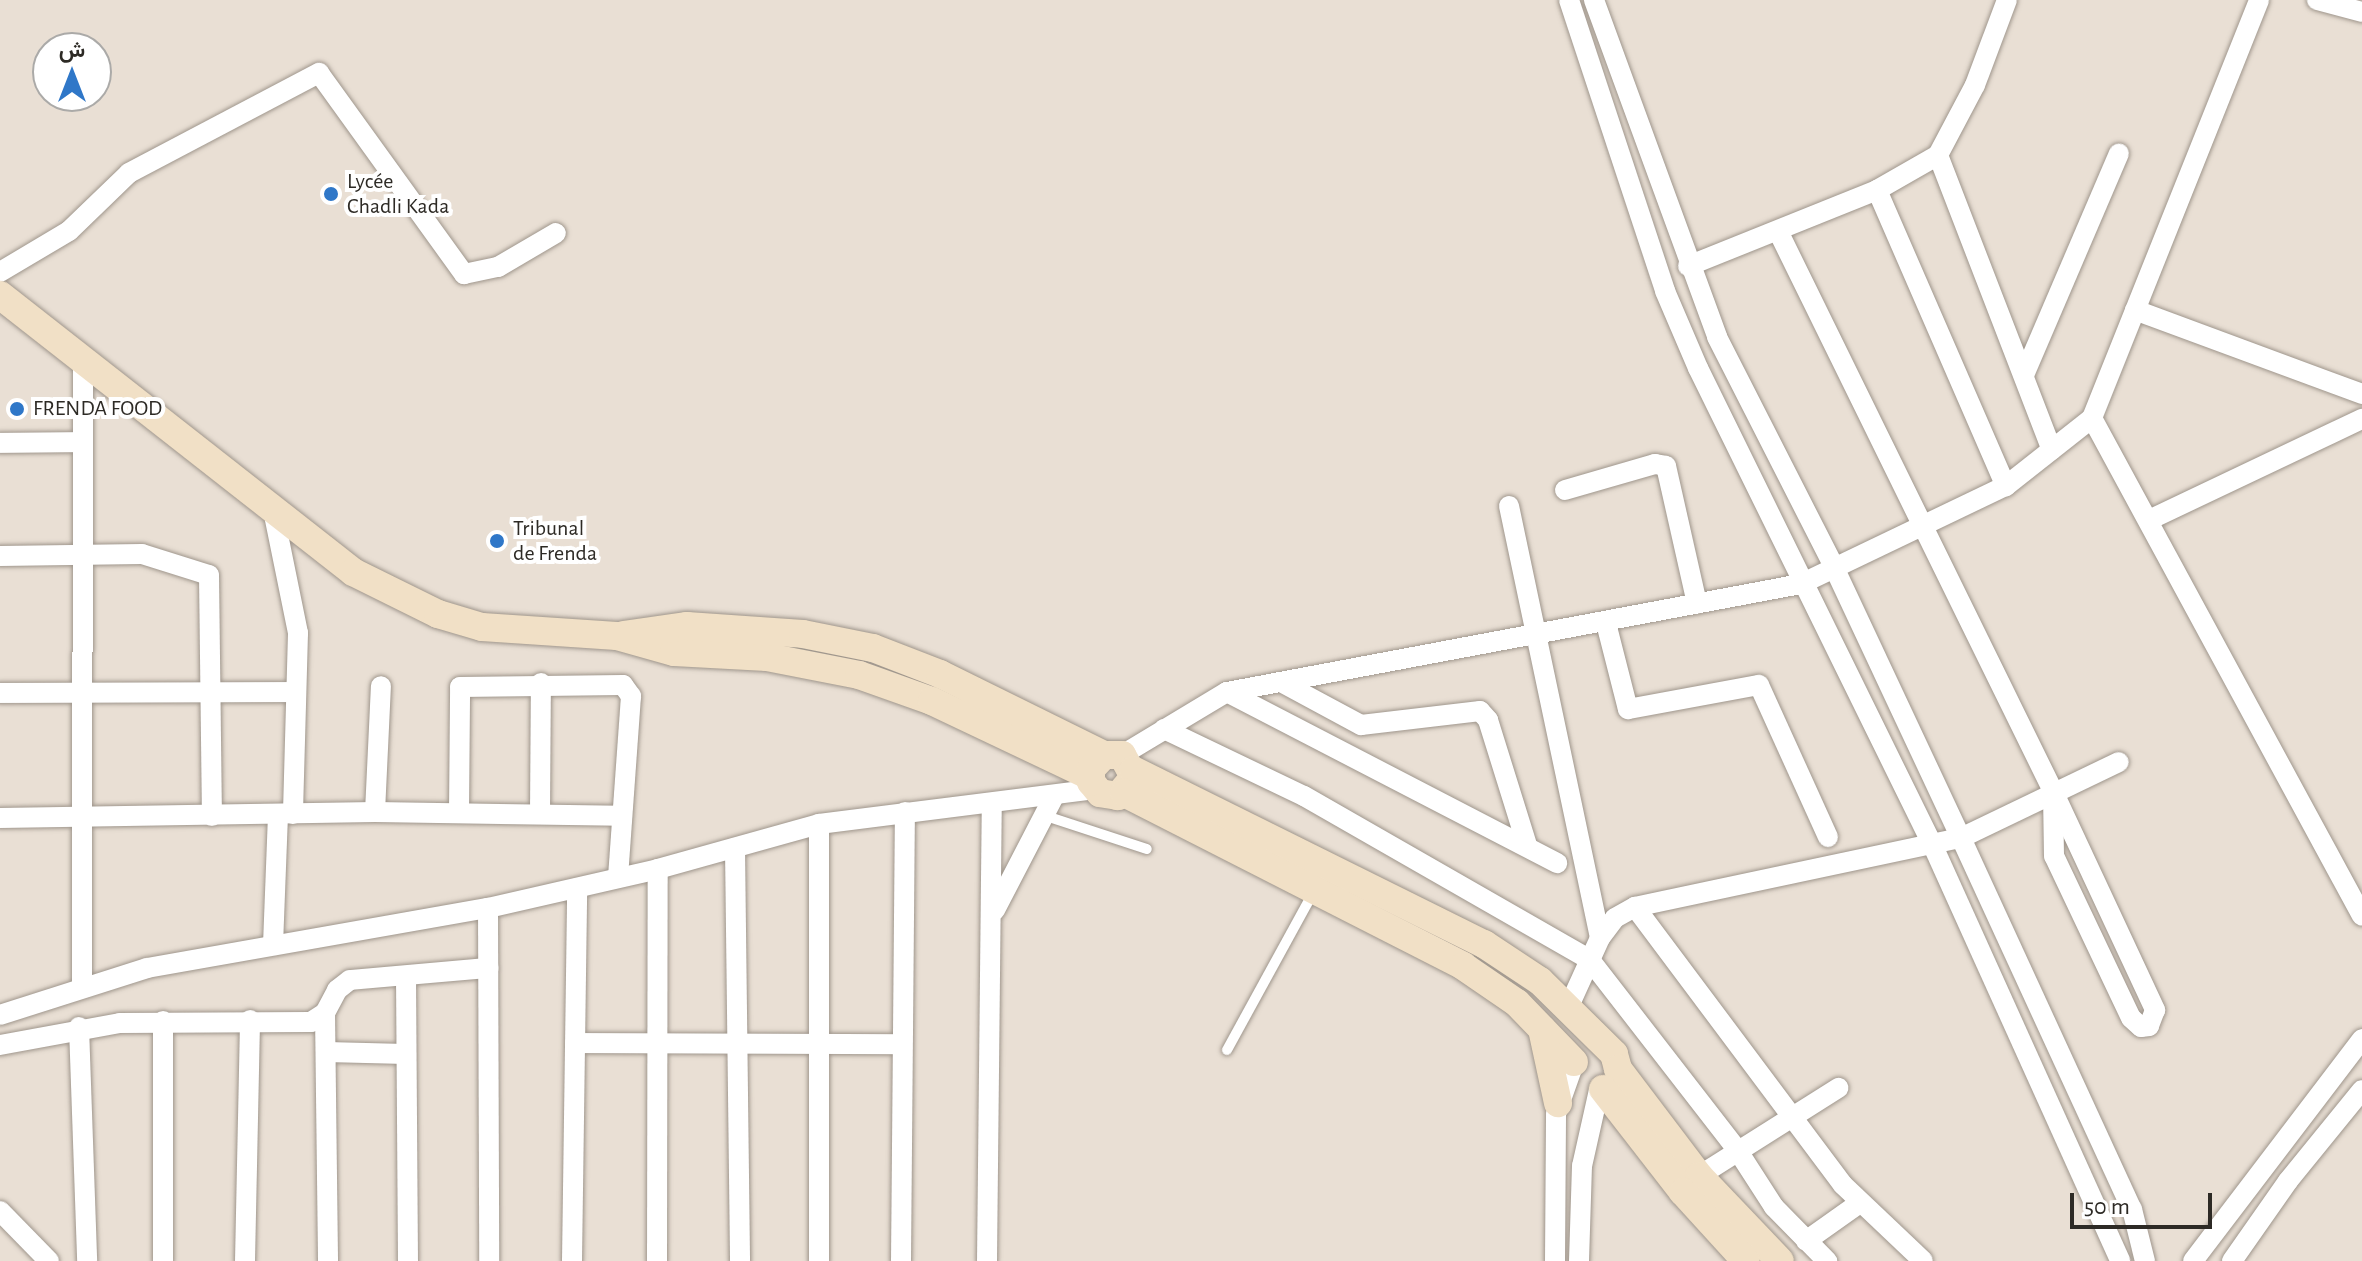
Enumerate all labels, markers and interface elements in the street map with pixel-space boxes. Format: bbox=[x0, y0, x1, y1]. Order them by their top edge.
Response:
north arrow bbox=[32, 32, 112, 112]
text: ش bbox=[59, 39, 85, 61]
place label: Lycée Chadli Kada bbox=[347, 168, 449, 220]
marker: Lycée Chadli Kada bbox=[322, 185, 340, 203]
place label: FRENDA FOOD bbox=[33, 396, 162, 422]
marker: FRENDA FOOD bbox=[8, 400, 26, 418]
place label: Tribunal de Frenda bbox=[513, 515, 597, 566]
marker: Tribunal de Frenda bbox=[488, 532, 506, 550]
scale bar bbox=[2074, 1177, 2216, 1227]
text: 50 m bbox=[2084, 1195, 2130, 1219]

